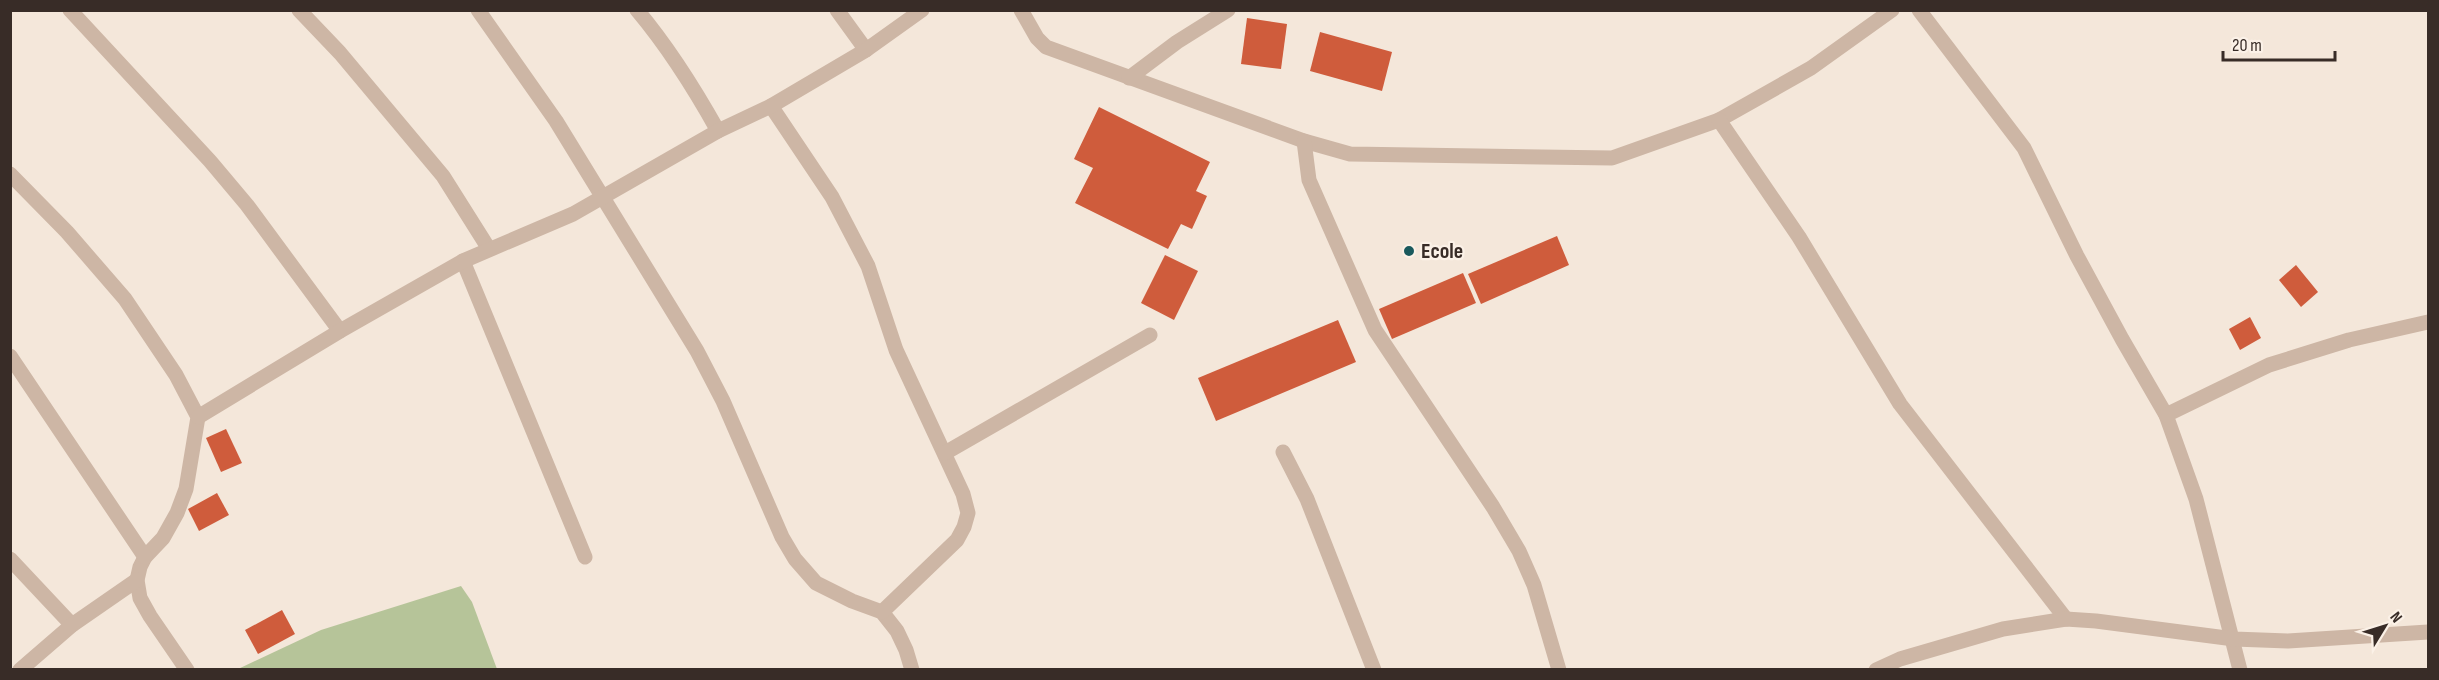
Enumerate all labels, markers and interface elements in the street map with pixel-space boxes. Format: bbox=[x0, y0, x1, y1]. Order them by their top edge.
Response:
scale bar bbox=[2223, 24, 2336, 62]
text: 20 m bbox=[2232, 35, 2262, 56]
place label: Ecole bbox=[1421, 238, 1463, 265]
marker: Ecole bbox=[1402, 244, 1416, 258]
north arrow bbox=[2355, 596, 2415, 656]
text: N bbox=[2386, 608, 2406, 627]

